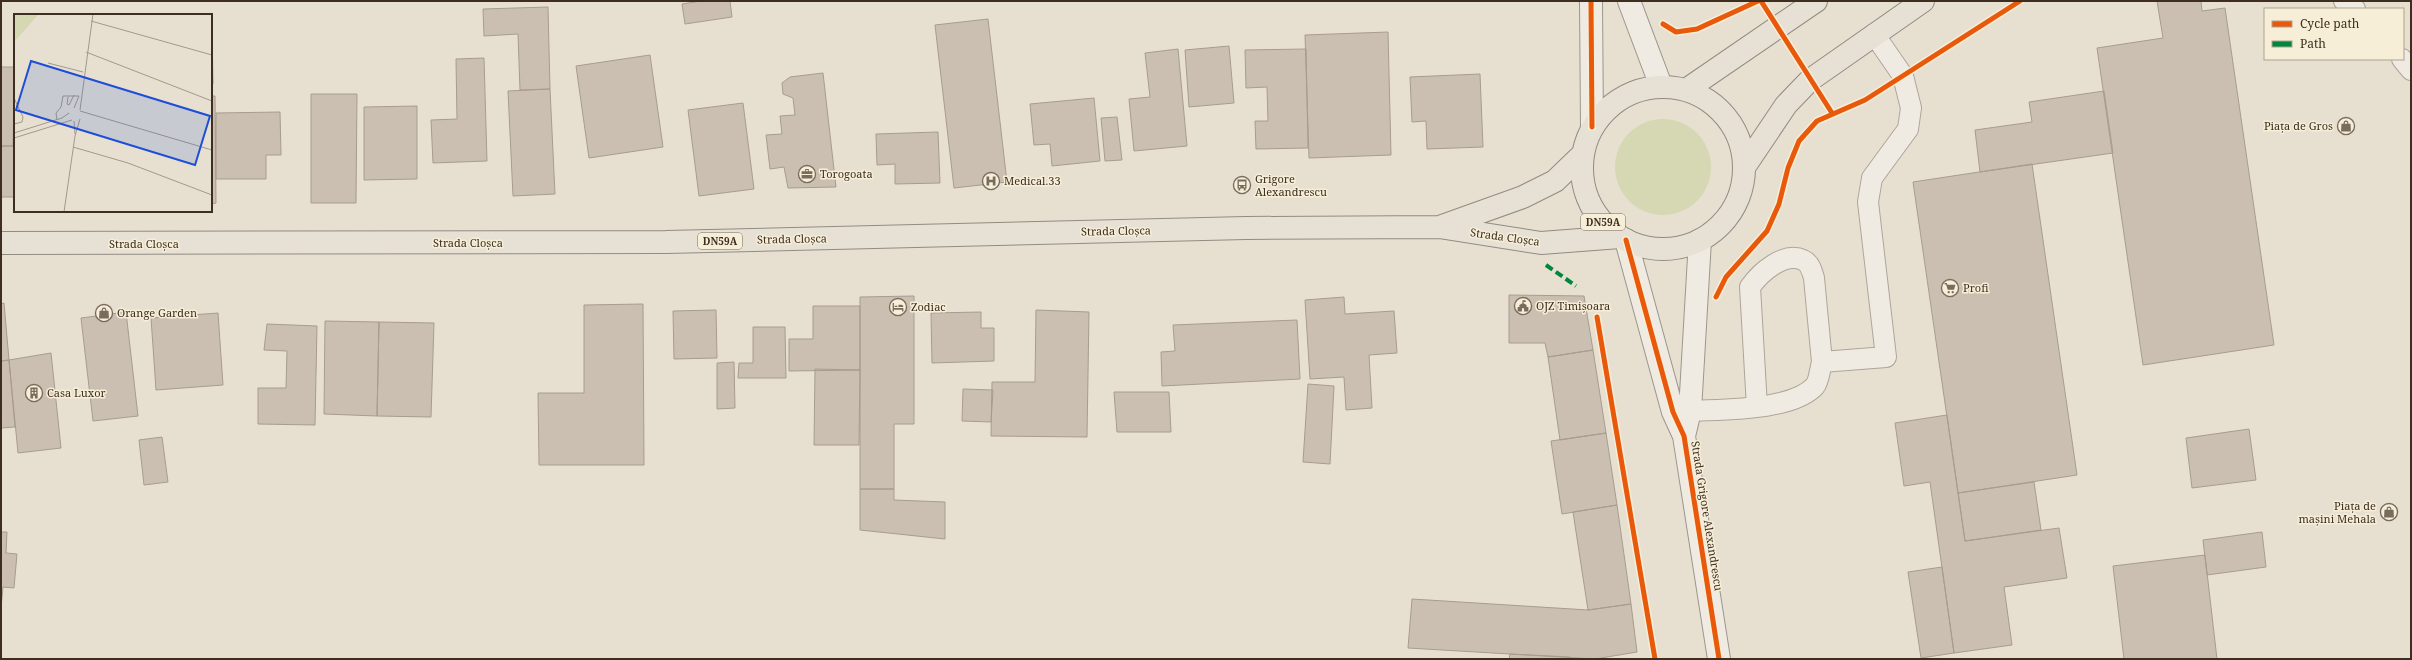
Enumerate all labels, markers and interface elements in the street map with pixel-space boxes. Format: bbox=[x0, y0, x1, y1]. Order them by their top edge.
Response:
legend bbox=[2264, 8, 2404, 60]
inset map bbox=[14, 14, 212, 212]
text: Cycle path bbox=[2300, 15, 2360, 32]
text: Path bbox=[2300, 35, 2326, 52]
shop icon: Piața de Gros bbox=[2336, 116, 2356, 136]
place label: Piața de Gros bbox=[2264, 118, 2333, 133]
office icon: Torogoata bbox=[797, 164, 817, 184]
place label: Torogoata bbox=[820, 166, 873, 181]
hospital icon: Medical.33 bbox=[981, 171, 1001, 191]
place label: Grigore Alexandrescu bbox=[1255, 171, 1327, 199]
place label: Medical.33 bbox=[1004, 173, 1061, 188]
bus stop icon: Grigore Alexandrescu bbox=[1232, 175, 1252, 195]
road number: DN59A bbox=[1581, 214, 1625, 230]
street label: Strada Cloșca bbox=[1081, 222, 1151, 239]
street label: Strada Cloșca bbox=[1469, 224, 1541, 249]
street label: Strada Cloșca bbox=[757, 230, 827, 247]
road number: DN59A bbox=[698, 233, 742, 249]
street label: Strada Cloșca bbox=[433, 235, 503, 250]
street label: Strada Cloșca bbox=[109, 236, 179, 251]
supermarket icon: Profi bbox=[1940, 278, 1960, 298]
place label: Profi bbox=[1963, 280, 1989, 295]
public building icon: OJZ Timișoara bbox=[1513, 296, 1533, 316]
hotel icon: Zodiac bbox=[888, 297, 908, 317]
place label: OJZ Timișoara bbox=[1536, 298, 1610, 313]
place label: Zodiac bbox=[911, 299, 946, 314]
shop icon: Orange Garden bbox=[94, 303, 114, 323]
place label: Orange Garden bbox=[117, 305, 197, 320]
building icon: Casa Luxor bbox=[24, 383, 44, 403]
place label: Casa Luxor bbox=[47, 385, 107, 400]
street label: Strada Grigore Alexandrescu bbox=[1688, 440, 1727, 592]
place label: Piața de mașini Mehala bbox=[2298, 498, 2376, 526]
shop icon: Piața de mașini Mehala bbox=[2379, 502, 2399, 522]

